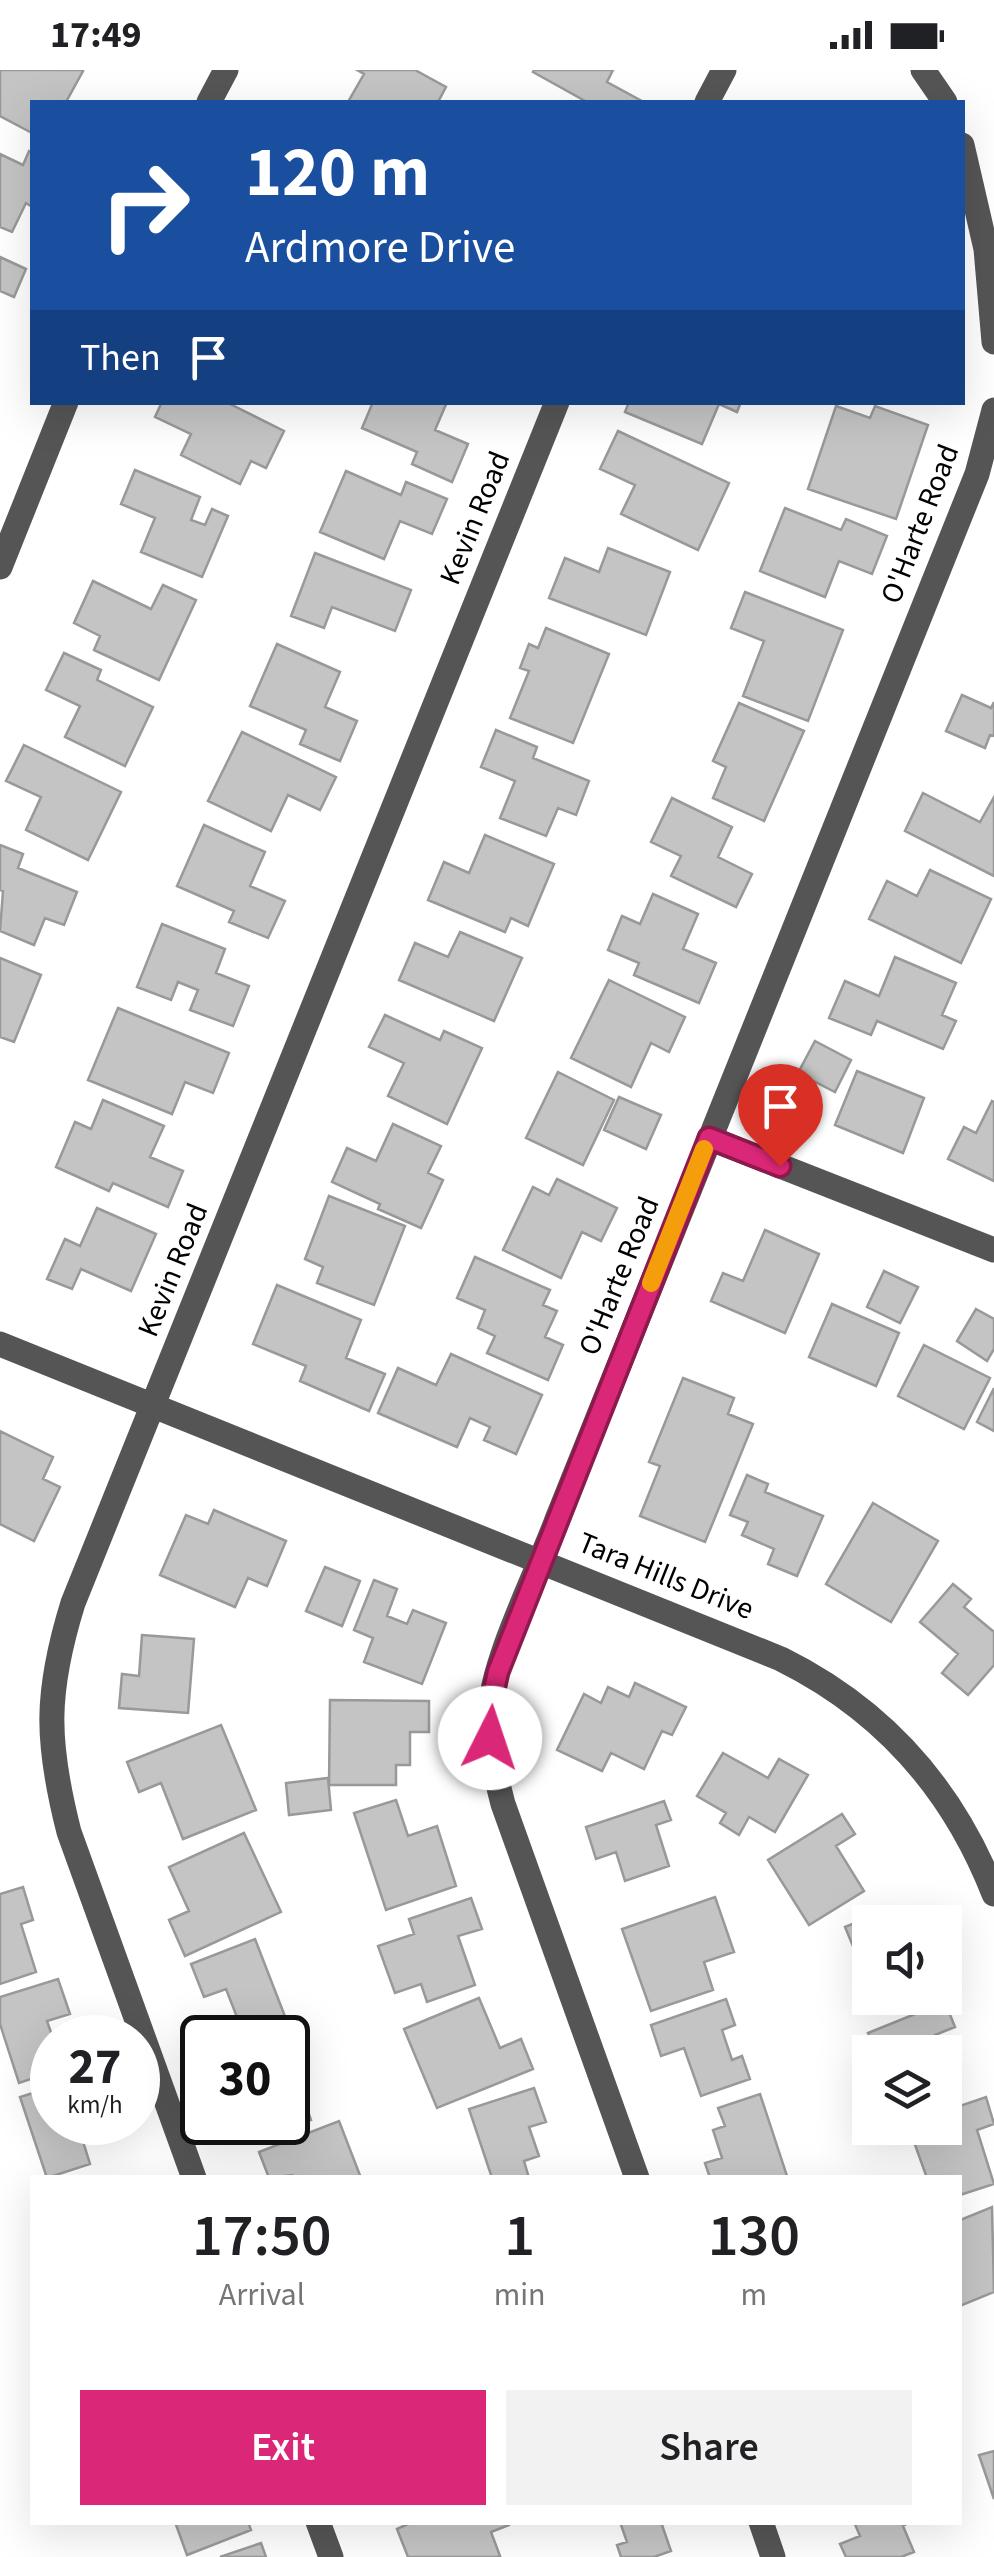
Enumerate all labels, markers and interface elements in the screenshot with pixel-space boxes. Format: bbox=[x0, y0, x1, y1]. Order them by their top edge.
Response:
text: 17:49 bbox=[50, 8, 142, 62]
text: 120 m bbox=[245, 123, 430, 223]
icon: right bbox=[80, 140, 210, 270]
text: Ardmore Drive bbox=[245, 216, 515, 280]
icon: arrive bbox=[181, 330, 236, 385]
text: Then bbox=[80, 331, 161, 385]
street label: O'Harte Road bbox=[870, 438, 970, 610]
street label: Kevin Road bbox=[429, 445, 521, 591]
pin bbox=[738, 1064, 823, 1167]
icon: arrive bbox=[753, 1079, 808, 1134]
street label: O'Harte Road bbox=[568, 1190, 670, 1362]
street label: Kevin Road bbox=[127, 1197, 219, 1343]
street label: Tara Hills Drive bbox=[572, 1521, 760, 1631]
position arrow bbox=[438, 1686, 542, 1790]
map controls bbox=[852, 1905, 962, 2145]
button: sound bbox=[852, 1905, 962, 2015]
speed limit sign: 30 bbox=[180, 2015, 310, 2145]
text: 27 bbox=[69, 2032, 121, 2103]
button: layers bbox=[852, 2035, 962, 2145]
text: km/h bbox=[67, 2087, 123, 2123]
text: 17:50 bbox=[192, 2194, 332, 2279]
text: 1 bbox=[504, 2194, 535, 2279]
text: 130 bbox=[708, 2194, 800, 2279]
text: Arrival bbox=[219, 2272, 305, 2318]
text: min bbox=[494, 2272, 546, 2318]
text: m bbox=[741, 2272, 767, 2318]
button: Exit bbox=[80, 2390, 486, 2505]
button: Share bbox=[506, 2390, 912, 2505]

